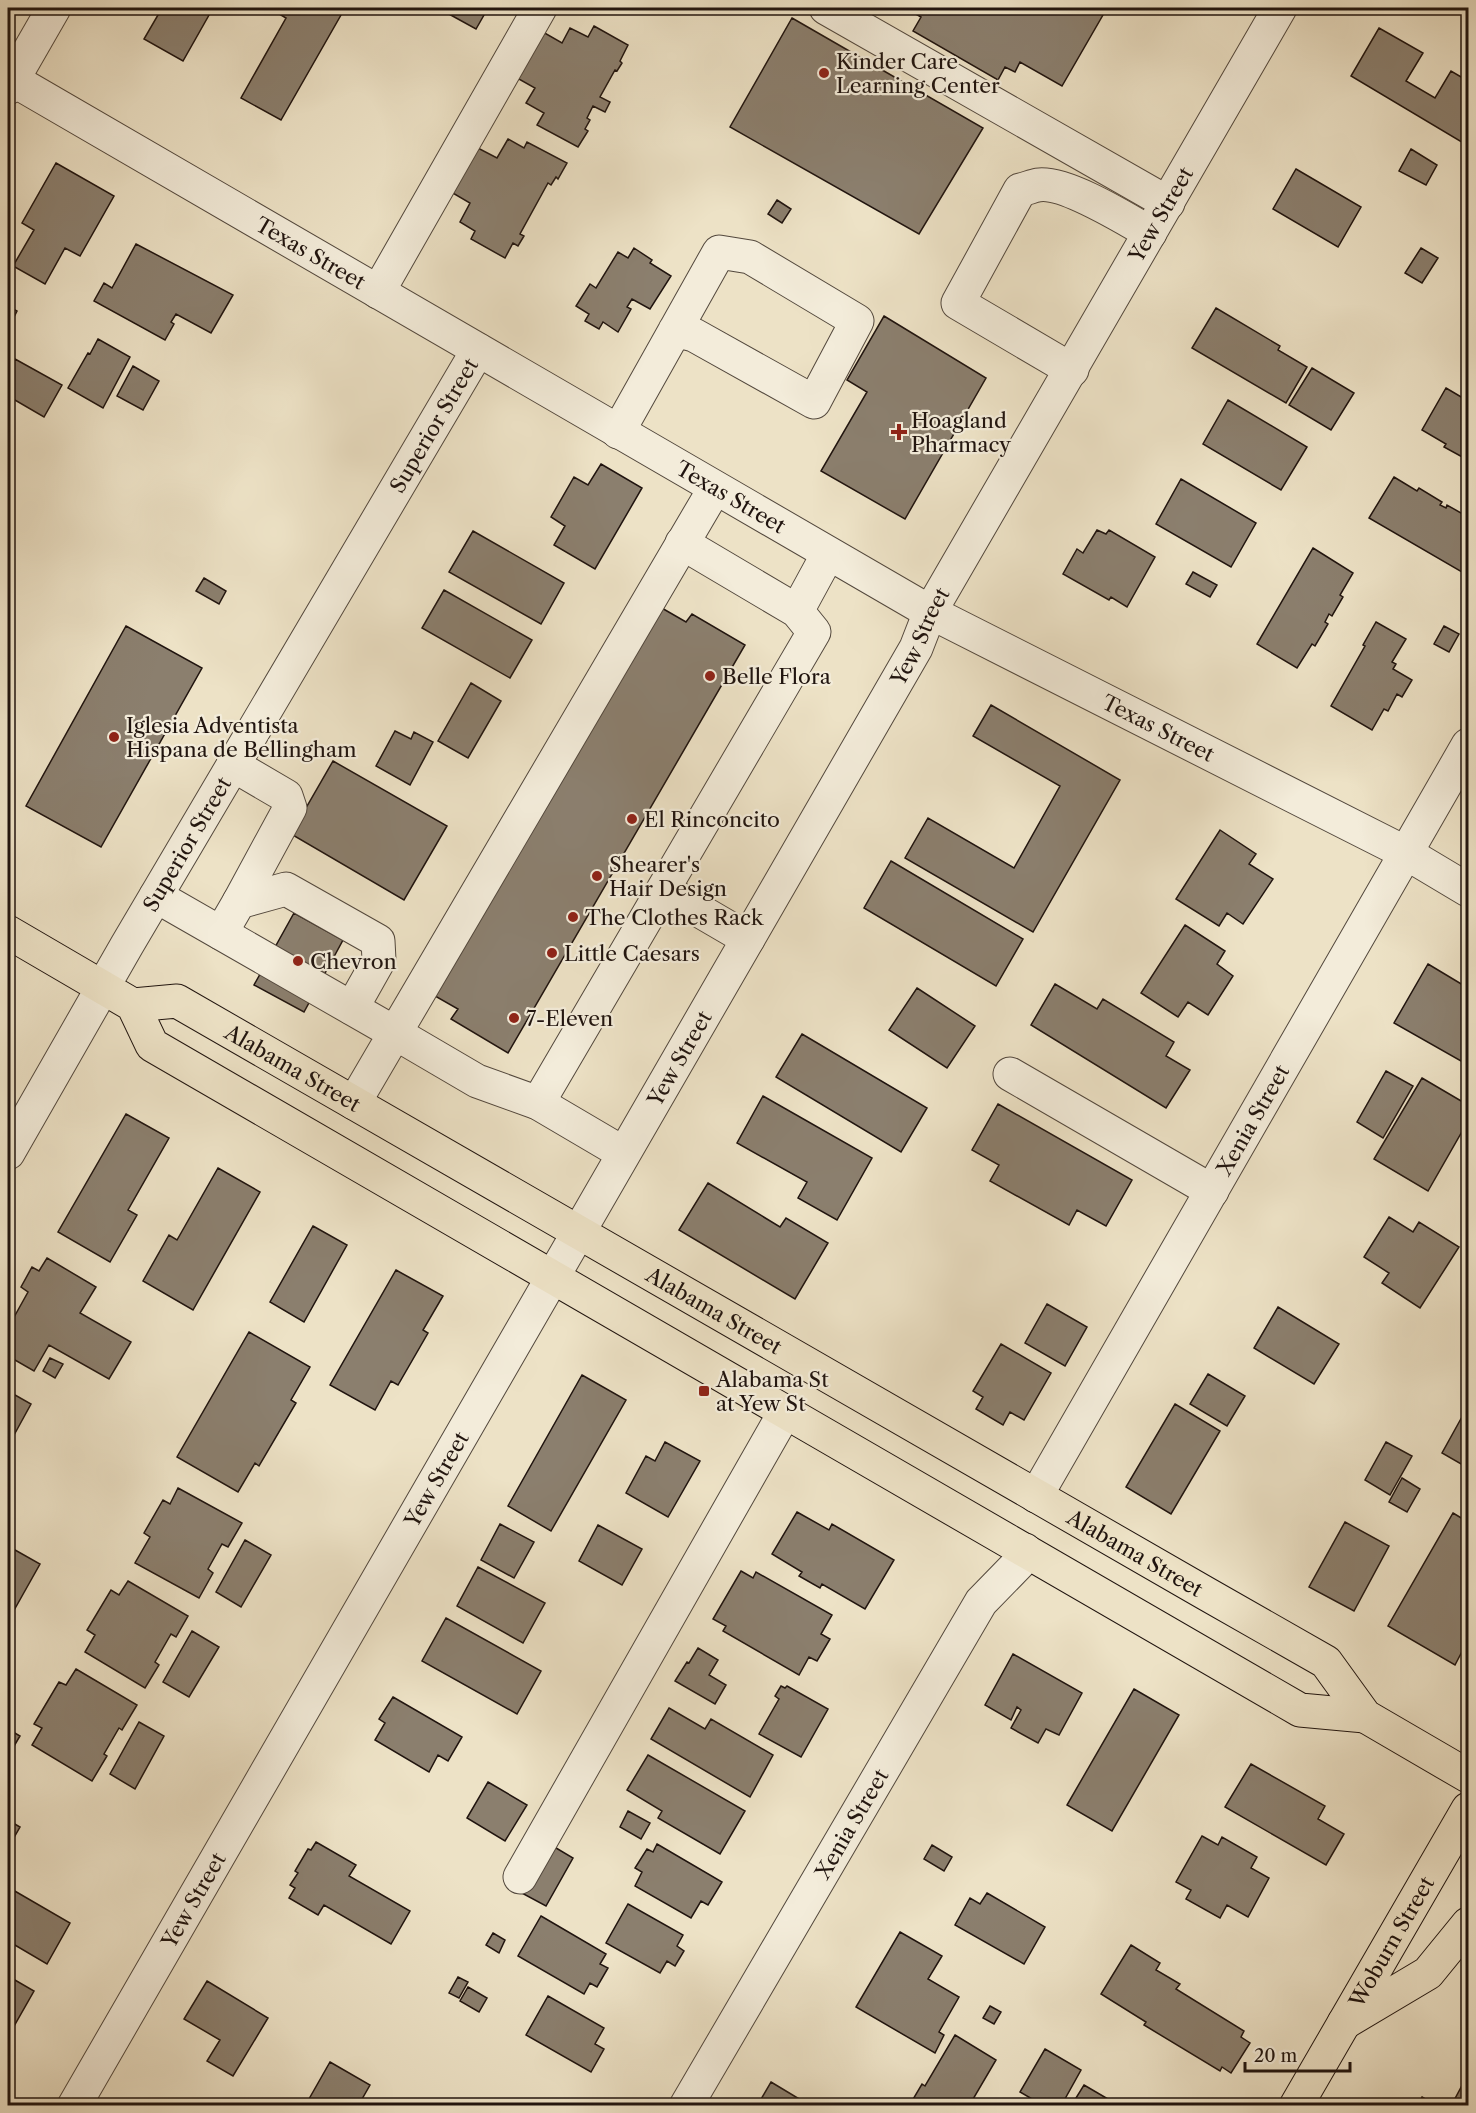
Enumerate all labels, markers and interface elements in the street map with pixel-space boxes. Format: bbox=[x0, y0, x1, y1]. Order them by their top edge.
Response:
place label: Kinder Care Learning Center bbox=[836, 49, 1000, 98]
marker: Kinder Care Learning Center bbox=[817, 66, 831, 80]
street label: Yew Street bbox=[1123, 162, 1198, 267]
street label: Texas Street bbox=[252, 211, 370, 294]
street label: Superior Street bbox=[384, 353, 483, 497]
place label: Hoagland Pharmacy bbox=[911, 408, 1011, 457]
marker: Hoagland Pharmacy bbox=[892, 425, 906, 439]
street label: Texas Street bbox=[672, 455, 791, 538]
street label: Yew Street bbox=[884, 582, 954, 690]
place label: Belle Flora bbox=[722, 664, 832, 689]
marker: Belle Flora bbox=[703, 669, 717, 683]
street label: Texas Street bbox=[1098, 689, 1219, 767]
place label: Iglesia Adventista Hispana de Bellingham bbox=[126, 713, 357, 762]
marker: Iglesia Adventista Hispana de Bellingham bbox=[107, 730, 121, 744]
street label: Superior Street bbox=[137, 772, 236, 916]
place label: El Rinconcito bbox=[644, 807, 780, 832]
marker: El Rinconcito bbox=[625, 812, 639, 826]
place label: Shearer's Hair Design bbox=[609, 852, 727, 901]
marker: Shearer's Hair Design bbox=[590, 869, 604, 883]
place label: The Clothes Rack bbox=[585, 905, 764, 930]
marker: The Clothes Rack bbox=[566, 910, 580, 924]
place label: Little Caesars bbox=[564, 941, 700, 966]
marker: Little Caesars bbox=[545, 946, 559, 960]
place label: Chevron bbox=[310, 949, 397, 974]
marker: Chevron bbox=[291, 954, 305, 968]
place label: 7-Eleven bbox=[526, 1006, 613, 1031]
street label: Yew Street bbox=[641, 1006, 717, 1111]
marker: 7-Eleven bbox=[507, 1011, 521, 1025]
street label: Alabama Street bbox=[220, 1018, 366, 1117]
street label: Xenia Street bbox=[1210, 1060, 1294, 1180]
street label: Alabama Street bbox=[641, 1261, 787, 1359]
place label: Alabama St at Yew St bbox=[715, 1367, 829, 1416]
marker: Alabama St at Yew St bbox=[697, 1384, 711, 1398]
street label: Yew Street bbox=[398, 1426, 474, 1532]
street label: Alabama Street bbox=[1062, 1504, 1208, 1602]
street label: Xenia Street bbox=[809, 1764, 893, 1884]
street label: Yew Street bbox=[155, 1847, 231, 1953]
street label: Woburn Street bbox=[1343, 1871, 1439, 2012]
scale bar bbox=[1245, 2035, 1350, 2073]
text: 20 m bbox=[1254, 2045, 1298, 2067]

